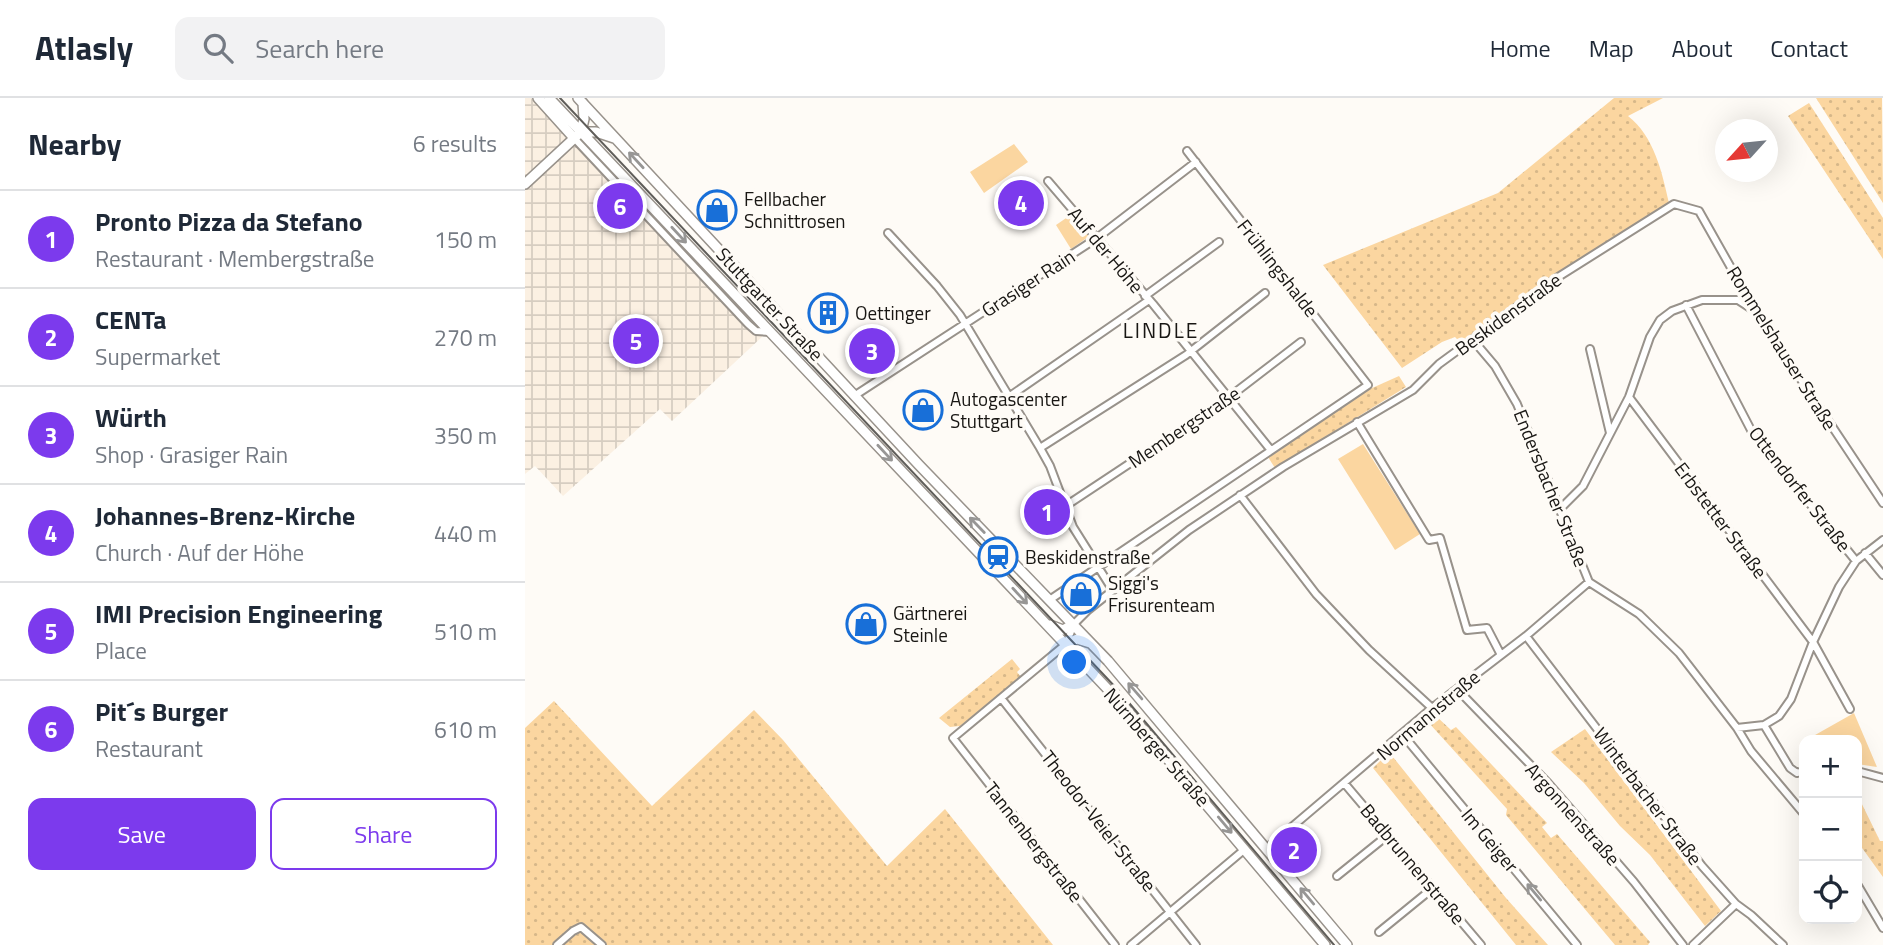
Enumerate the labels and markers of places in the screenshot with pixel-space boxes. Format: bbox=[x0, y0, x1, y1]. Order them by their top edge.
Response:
pin: 4 bbox=[998, 177, 1044, 229]
pin: 6 bbox=[597, 180, 643, 232]
place label: Fellbacher Schnittrosen bbox=[744, 184, 846, 235]
shop icon: Fellbacher Schnittrosen bbox=[696, 189, 738, 231]
building icon: Oettinger bbox=[807, 292, 849, 334]
place label: Oettinger bbox=[855, 298, 931, 327]
pin: 5 bbox=[613, 315, 659, 367]
pin: 3 bbox=[849, 325, 895, 377]
place label: Autogascenter Stuttgart bbox=[950, 384, 1067, 435]
shop icon: Autogascenter Stuttgart bbox=[902, 389, 944, 431]
pin: 1 bbox=[1024, 486, 1070, 538]
station icon: Beskidenstraße bbox=[977, 536, 1019, 578]
place label: Beskidenstraße bbox=[1025, 542, 1150, 571]
place label: Siggi's Frisurenteam bbox=[1108, 568, 1215, 619]
shop icon: Siggi's Frisurenteam bbox=[1060, 573, 1102, 615]
place label: Gärtnerei Steinle bbox=[893, 598, 967, 649]
shop icon: Gärtnerei Steinle bbox=[845, 603, 887, 645]
pin: 2 bbox=[1271, 824, 1317, 876]

